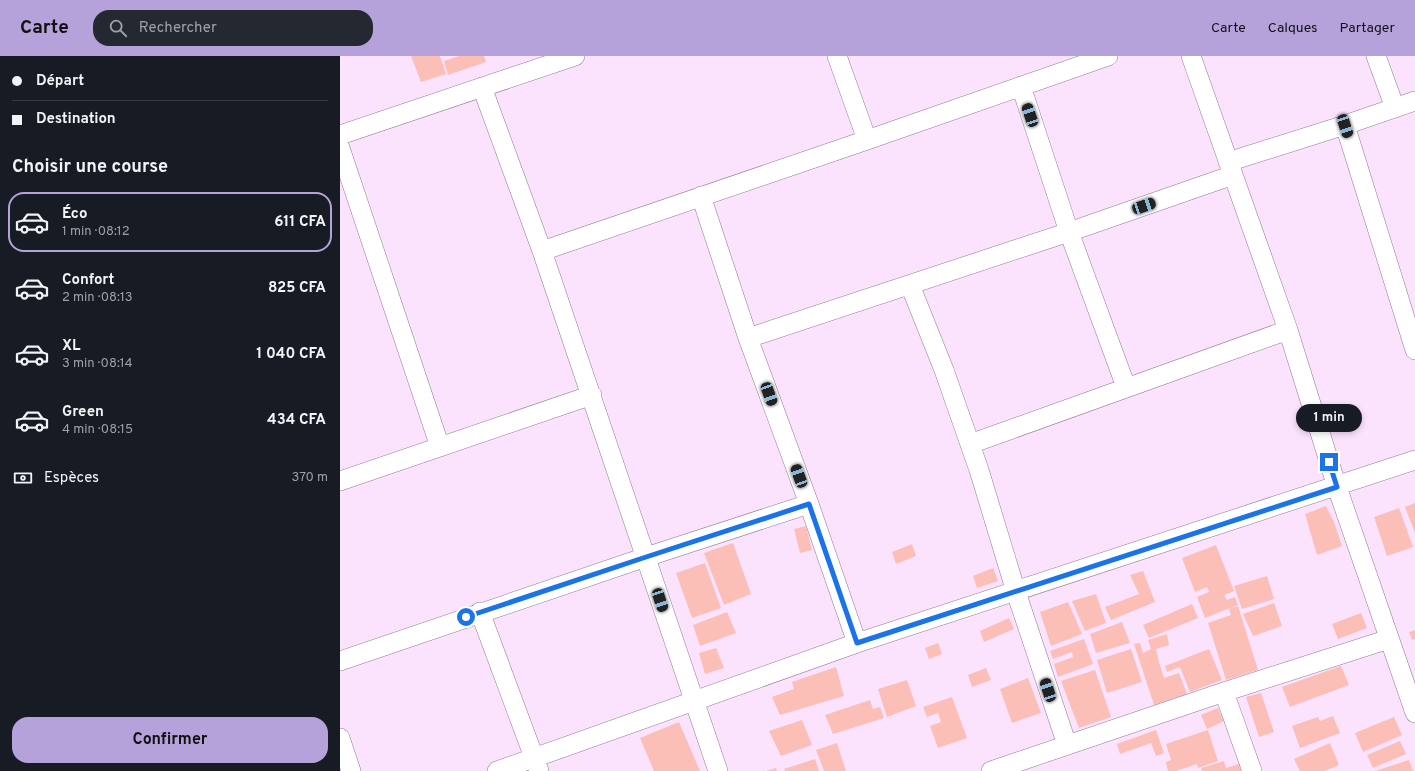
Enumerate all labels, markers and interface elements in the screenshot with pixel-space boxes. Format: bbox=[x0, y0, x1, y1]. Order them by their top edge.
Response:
search box bbox=[93, 10, 373, 46]
text: Carte bbox=[20, 16, 69, 40]
icon: search bbox=[107, 17, 129, 39]
text: Rechercher bbox=[139, 19, 217, 38]
text: Carte bbox=[1211, 20, 1246, 37]
text: Calques bbox=[1268, 20, 1318, 37]
text: Partager bbox=[1340, 20, 1395, 37]
text: Départ bbox=[36, 72, 84, 91]
car bbox=[1020, 102, 1040, 128]
text: Destination bbox=[36, 110, 116, 129]
car bbox=[1336, 113, 1354, 139]
text: Choisir une course bbox=[12, 156, 168, 179]
car bbox=[1131, 196, 1157, 216]
icon: car bbox=[14, 204, 50, 240]
text: Éco bbox=[62, 205, 87, 224]
text: 611 CFA bbox=[274, 213, 326, 232]
text: 1 min · 08:12 bbox=[62, 224, 130, 240]
icon: car bbox=[14, 270, 50, 306]
text: Confort bbox=[62, 271, 114, 290]
text: 825 CFA bbox=[268, 279, 326, 298]
text: 2 min · 08:13 bbox=[62, 290, 133, 306]
icon: car bbox=[14, 336, 50, 372]
text: XL bbox=[62, 337, 80, 356]
text: 1 040 CFA bbox=[256, 345, 326, 364]
text: 3 min · 08:14 bbox=[62, 356, 133, 372]
car bbox=[759, 381, 779, 407]
icon: car bbox=[14, 402, 50, 438]
text: Green bbox=[62, 403, 104, 422]
callout: 1 min bbox=[1296, 404, 1362, 432]
text: 1 min bbox=[1313, 410, 1345, 426]
text: 434 CFA bbox=[267, 411, 326, 430]
text: 4 min · 08:15 bbox=[62, 422, 133, 438]
route end bbox=[1320, 453, 1338, 471]
car bbox=[789, 463, 809, 489]
icon: cash bbox=[12, 467, 34, 489]
text: Espèces bbox=[44, 469, 99, 488]
text: 370 m bbox=[291, 470, 328, 486]
car bbox=[651, 587, 669, 613]
route start bbox=[457, 608, 475, 626]
car bbox=[1039, 677, 1057, 703]
button: Confirmer bbox=[12, 717, 328, 763]

